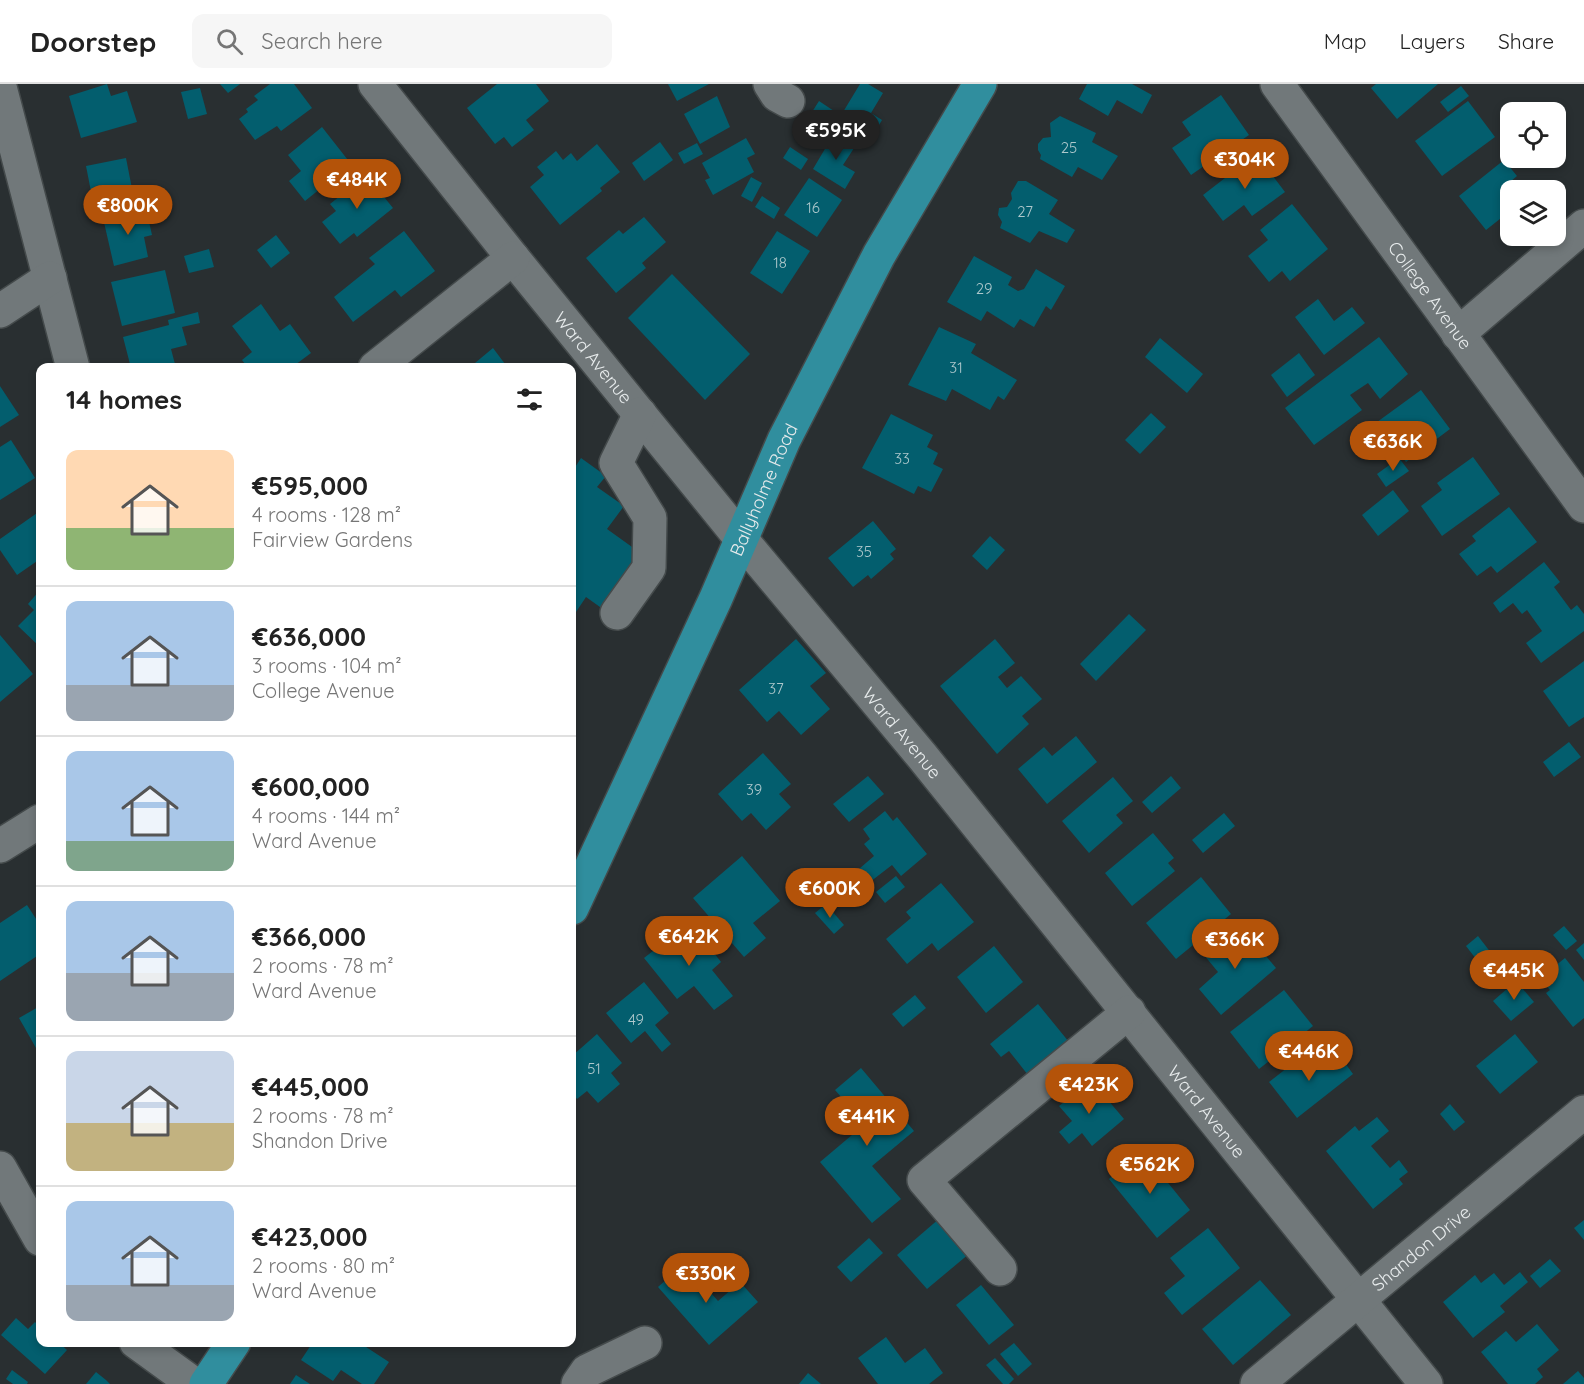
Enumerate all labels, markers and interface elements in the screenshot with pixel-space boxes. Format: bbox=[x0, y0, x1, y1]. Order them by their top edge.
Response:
search box bbox=[192, 14, 612, 68]
text: Doorstep bbox=[30, 24, 156, 59]
icon: search bbox=[213, 25, 246, 58]
text: Search here bbox=[261, 27, 383, 55]
text: Map bbox=[1324, 28, 1367, 54]
text: Layers bbox=[1400, 28, 1465, 54]
text: Share bbox=[1498, 28, 1554, 54]
map controls bbox=[1500, 102, 1566, 246]
button: locate bbox=[1500, 102, 1566, 168]
pin: €595K bbox=[794, 110, 878, 161]
text: €595K bbox=[806, 117, 866, 142]
house number: 25 bbox=[1061, 138, 1077, 157]
pin: €304K bbox=[1203, 139, 1287, 190]
text: €304K bbox=[1215, 146, 1275, 171]
pin: €484K bbox=[315, 159, 399, 210]
text: €484K bbox=[327, 166, 387, 191]
button: layers bbox=[1500, 180, 1566, 246]
pin: €800K bbox=[86, 185, 170, 236]
text: €800K bbox=[97, 192, 159, 217]
house number: 16 bbox=[806, 198, 820, 217]
house number: 27 bbox=[1017, 202, 1033, 221]
street label: College Avenue bbox=[1383, 236, 1478, 354]
house number: 18 bbox=[773, 253, 787, 272]
house number: 29 bbox=[976, 279, 992, 298]
street label: Ward Avenue bbox=[549, 307, 638, 408]
house number: 31 bbox=[949, 358, 963, 377]
text: 14 homes bbox=[66, 383, 182, 416]
icon: filters bbox=[513, 383, 546, 416]
street label: Ballyholme Road bbox=[724, 419, 802, 559]
pin: €636K bbox=[1351, 421, 1435, 472]
text: €636K bbox=[1364, 428, 1422, 453]
house number: 33 bbox=[894, 449, 910, 468]
text: €595,000 bbox=[252, 469, 368, 502]
icon: home bbox=[114, 474, 186, 546]
text: 4 rooms · 128 m² bbox=[252, 502, 401, 527]
text: Fairview Gardens bbox=[252, 527, 413, 552]
house number: 35 bbox=[856, 542, 872, 561]
text: €636,000 bbox=[252, 620, 366, 653]
icon: home bbox=[114, 625, 186, 697]
text: 3 rooms · 104 m² bbox=[252, 653, 402, 678]
text: College Avenue bbox=[252, 678, 395, 703]
house number: 37 bbox=[768, 679, 784, 698]
street label: Ward Avenue bbox=[858, 682, 947, 783]
text: €600,000 bbox=[252, 770, 370, 803]
icon: home bbox=[114, 775, 186, 847]
house number: 39 bbox=[746, 780, 762, 799]
text: 4 rooms · 144 m² bbox=[252, 803, 400, 828]
text: Ward Avenue bbox=[252, 828, 377, 853]
pin: €600K bbox=[788, 868, 872, 919]
text: €600K bbox=[799, 875, 861, 900]
pin: €642K bbox=[647, 916, 731, 967]
pin: €366K bbox=[1193, 919, 1277, 970]
text: €366,000 bbox=[252, 920, 366, 953]
text: €642K bbox=[659, 923, 719, 948]
icon: home bbox=[114, 925, 186, 997]
text: €366K bbox=[1206, 926, 1264, 951]
pin: €445K bbox=[1472, 950, 1556, 1001]
text: 2 rooms · 78 m² bbox=[252, 953, 394, 978]
text: €445K bbox=[1484, 957, 1544, 982]
text: Ward Avenue bbox=[252, 978, 377, 1003]
house number: 49 bbox=[628, 1010, 644, 1029]
pin: €446K bbox=[1267, 1031, 1351, 1082]
text: €446K bbox=[1279, 1038, 1339, 1063]
house number: 51 bbox=[587, 1059, 601, 1078]
street label: Ward Avenue bbox=[1163, 1060, 1251, 1162]
pin: €423K bbox=[1047, 1064, 1131, 1115]
text: €445,000 bbox=[252, 1070, 369, 1103]
text: €423K bbox=[1059, 1071, 1119, 1096]
icon: home bbox=[114, 1075, 186, 1147]
pin: €441K bbox=[825, 1096, 909, 1147]
text: 2 rooms · 78 m² bbox=[252, 1103, 394, 1128]
text: €441K bbox=[839, 1103, 895, 1128]
text: Shandon Drive bbox=[252, 1128, 388, 1153]
pin: €562K bbox=[1108, 1144, 1192, 1195]
text: €562K bbox=[1120, 1151, 1180, 1176]
street label: Shandon Drive bbox=[1366, 1200, 1475, 1296]
text: €423,000 bbox=[252, 1220, 367, 1253]
icon: home bbox=[114, 1225, 186, 1297]
text: 2 rooms · 80 m² bbox=[252, 1253, 395, 1278]
pin: €330K bbox=[664, 1253, 748, 1304]
text: €330K bbox=[676, 1260, 736, 1285]
text: Ward Avenue bbox=[252, 1278, 377, 1303]

